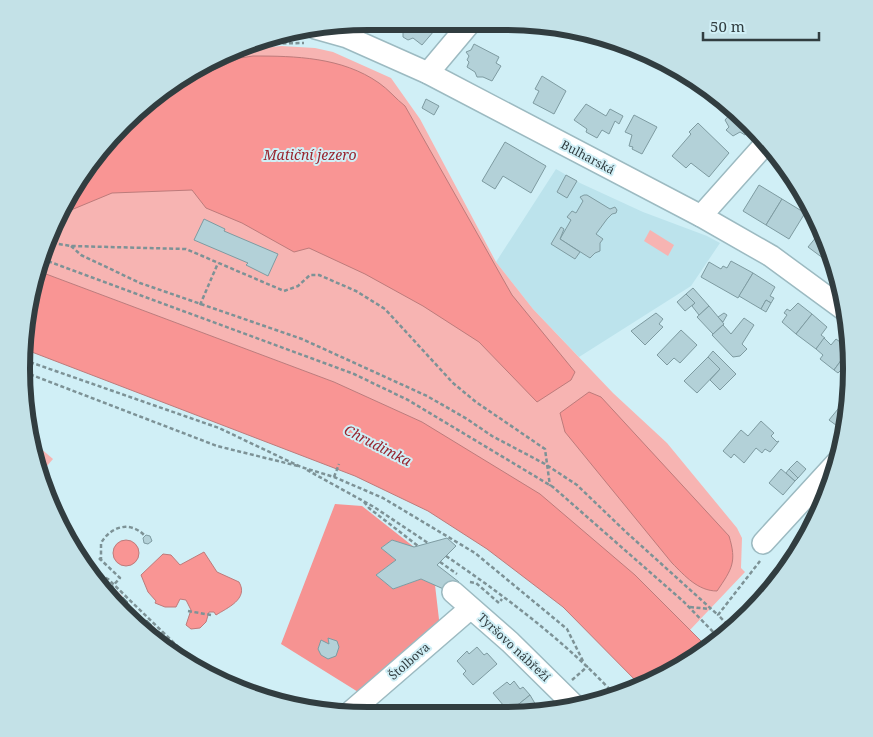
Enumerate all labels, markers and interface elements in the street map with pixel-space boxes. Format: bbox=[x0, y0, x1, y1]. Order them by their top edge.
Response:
scale bar bbox=[703, 10, 819, 42]
text: 50 m bbox=[710, 16, 745, 36]
street label: Bulharská bbox=[558, 136, 618, 178]
water label: Matiční jezero bbox=[262, 145, 357, 164]
water label: Chrudimka bbox=[341, 420, 416, 470]
street label: Tyršovo nábřeží bbox=[474, 609, 554, 685]
street label: Štolbova bbox=[385, 638, 433, 684]

